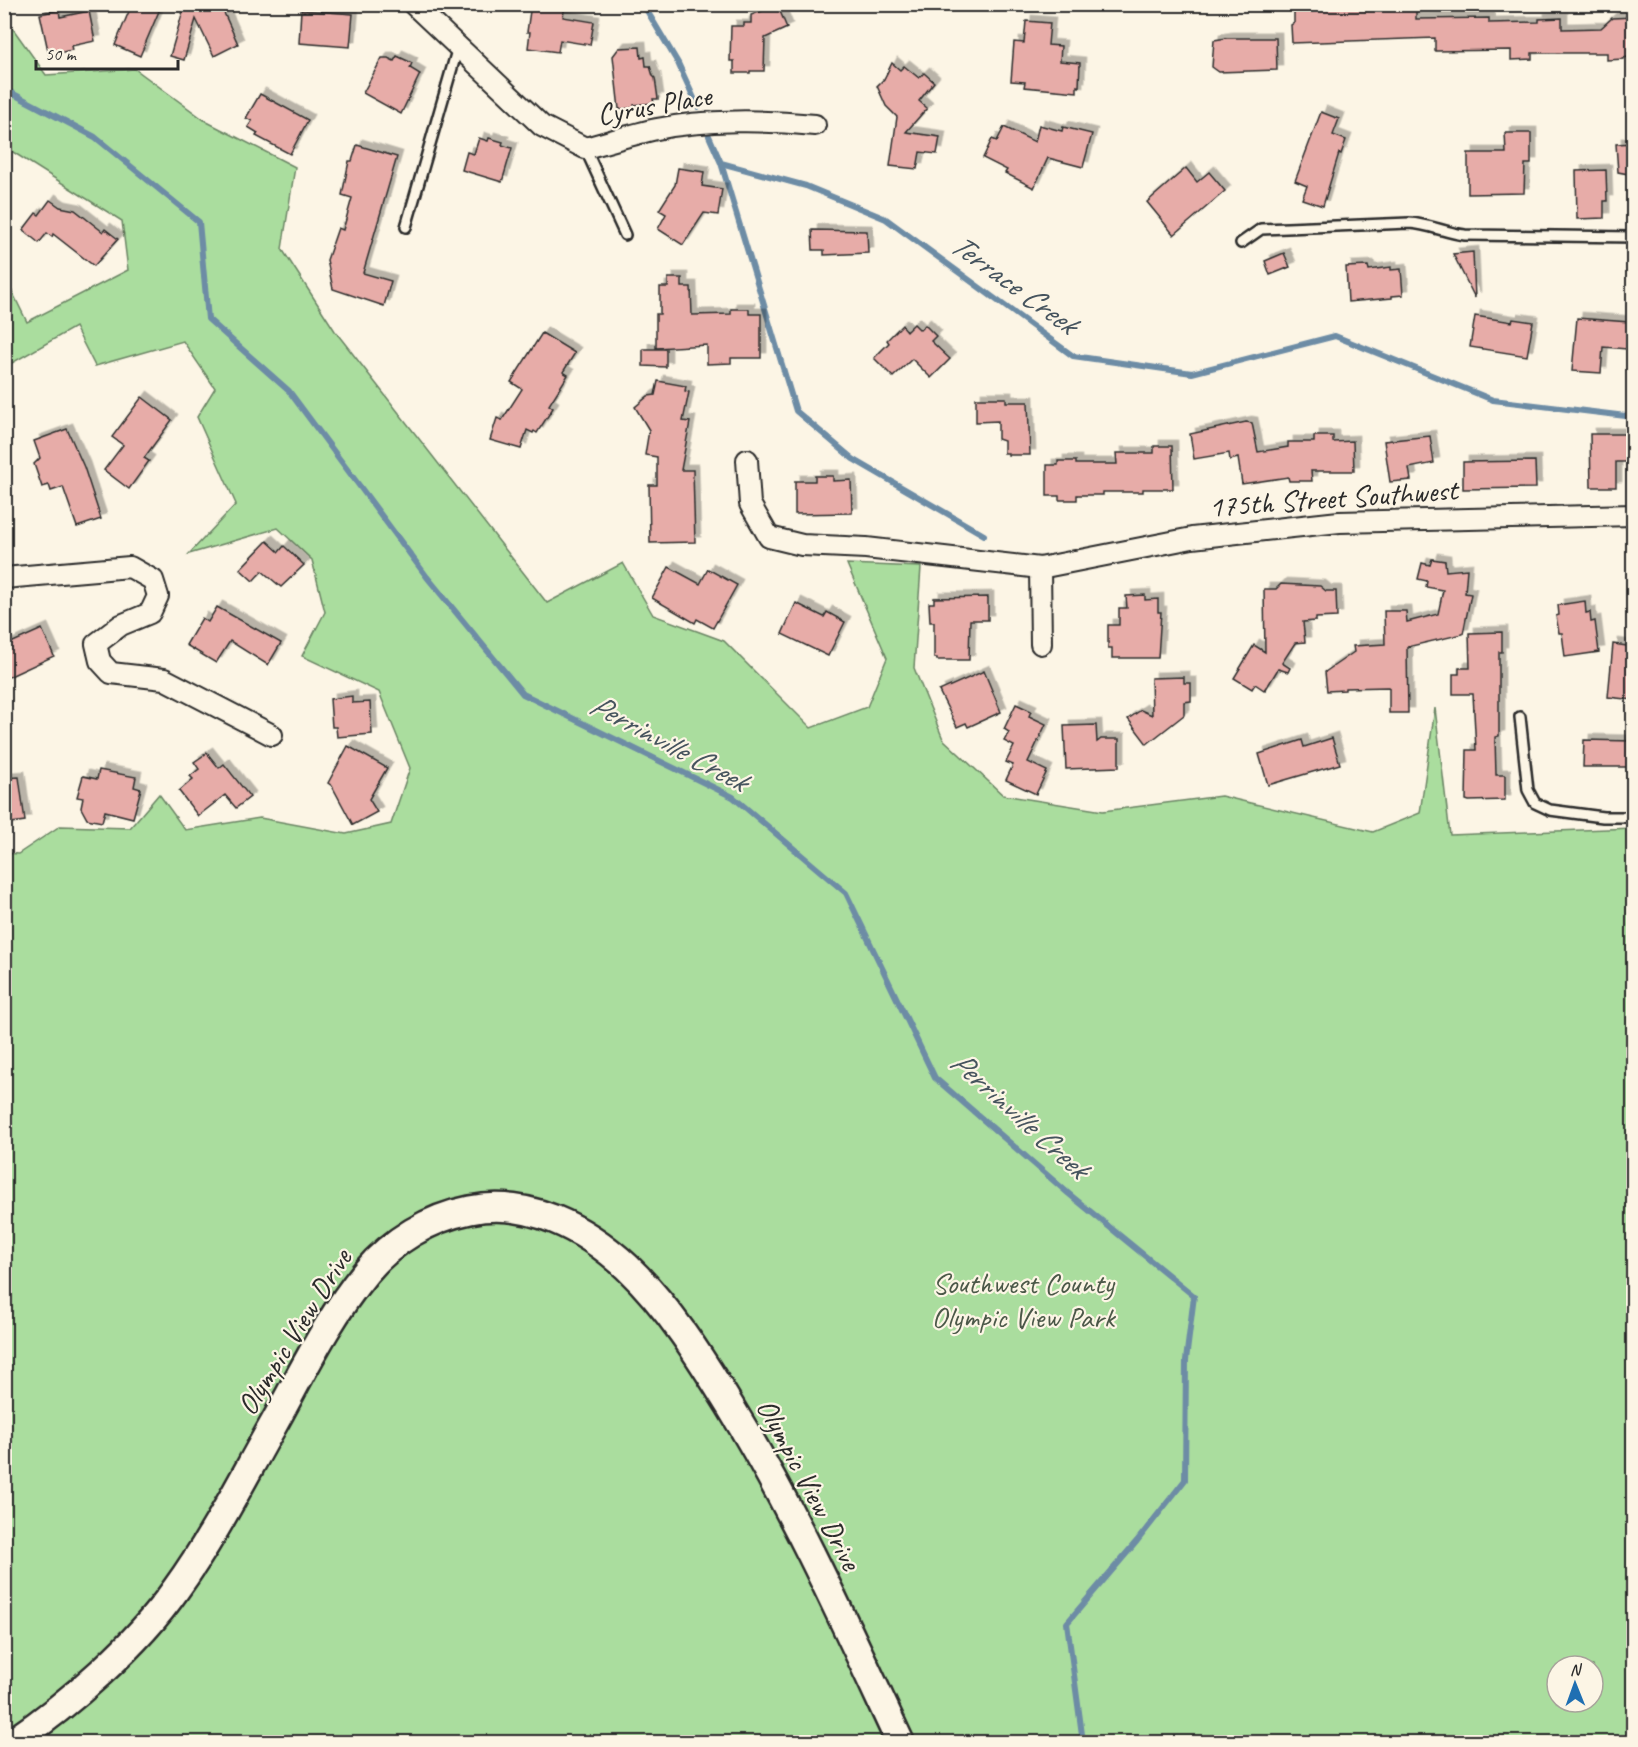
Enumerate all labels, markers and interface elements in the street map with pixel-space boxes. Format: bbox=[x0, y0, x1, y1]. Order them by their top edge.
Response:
scale bar bbox=[36, 33, 178, 71]
text: 50 m bbox=[45, 43, 78, 65]
street label: Cyrus Place bbox=[594, 76, 716, 134]
water label: Terrace Creek bbox=[942, 224, 1090, 346]
street label: 175th Street Southwest bbox=[1208, 470, 1462, 526]
water label: Perrinville Creek bbox=[583, 684, 759, 804]
water label: Perrinville Creek bbox=[942, 1041, 1101, 1191]
street label: Olympic View Drive bbox=[228, 1240, 361, 1422]
park label: Southwest County Olympic View Park bbox=[932, 1264, 1117, 1336]
street label: Olympic View Drive bbox=[748, 1392, 871, 1578]
north arrow bbox=[1545, 1654, 1605, 1714]
text: N bbox=[1570, 1660, 1583, 1680]

